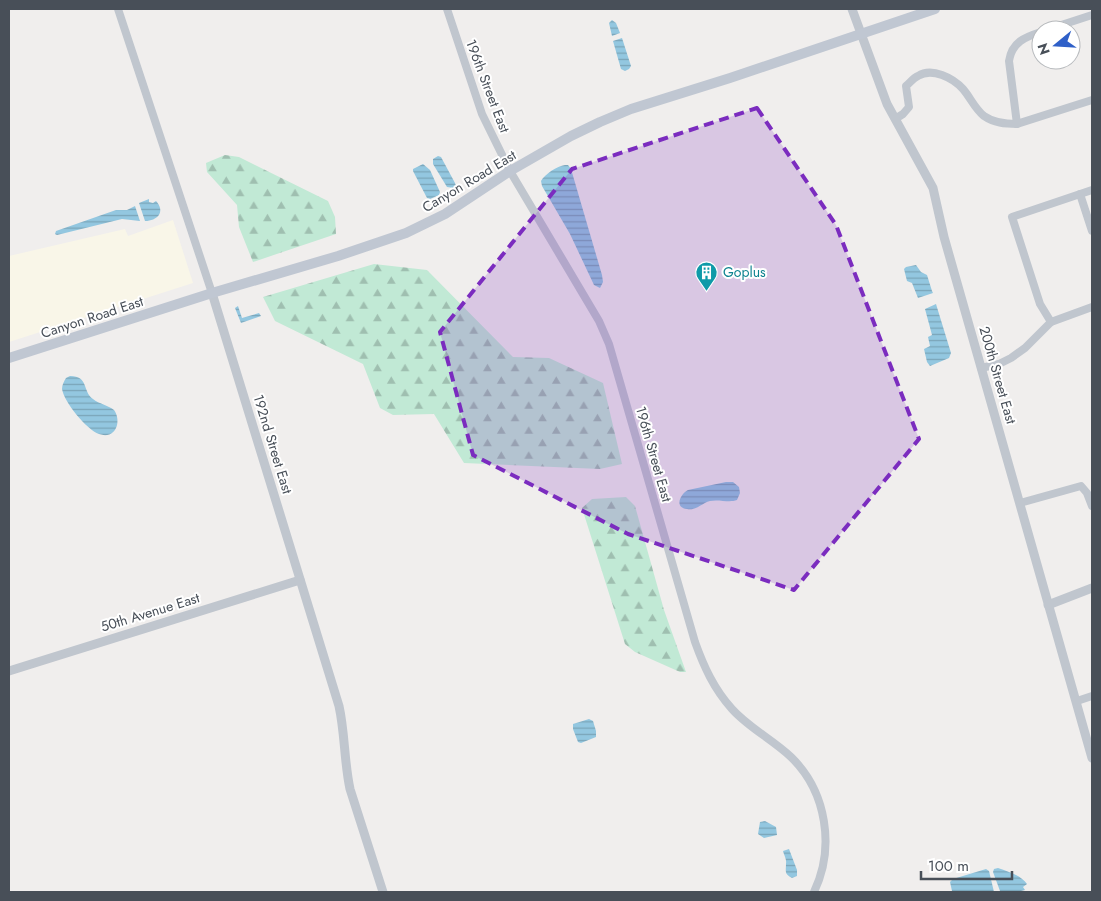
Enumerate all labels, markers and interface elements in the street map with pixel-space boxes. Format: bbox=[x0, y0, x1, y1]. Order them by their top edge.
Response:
north arrow bbox=[1031, 20, 1081, 70]
street label: 196th Street East bbox=[461, 36, 515, 136]
text: N bbox=[1032, 41, 1055, 57]
street label: Canyon Road East bbox=[418, 145, 520, 217]
building icon: Goplus bbox=[695, 260, 719, 291]
place label: Goplus bbox=[723, 262, 766, 282]
street label: Canyon Road East bbox=[38, 291, 146, 343]
street label: 200th Street East bbox=[975, 324, 1022, 427]
street label: 192nd Street East bbox=[248, 392, 298, 497]
street label: 196th Street East bbox=[631, 404, 677, 505]
street label: 50th Avenue East bbox=[98, 587, 203, 637]
scale bar bbox=[921, 848, 1012, 880]
text: 100 m bbox=[928, 855, 969, 877]

